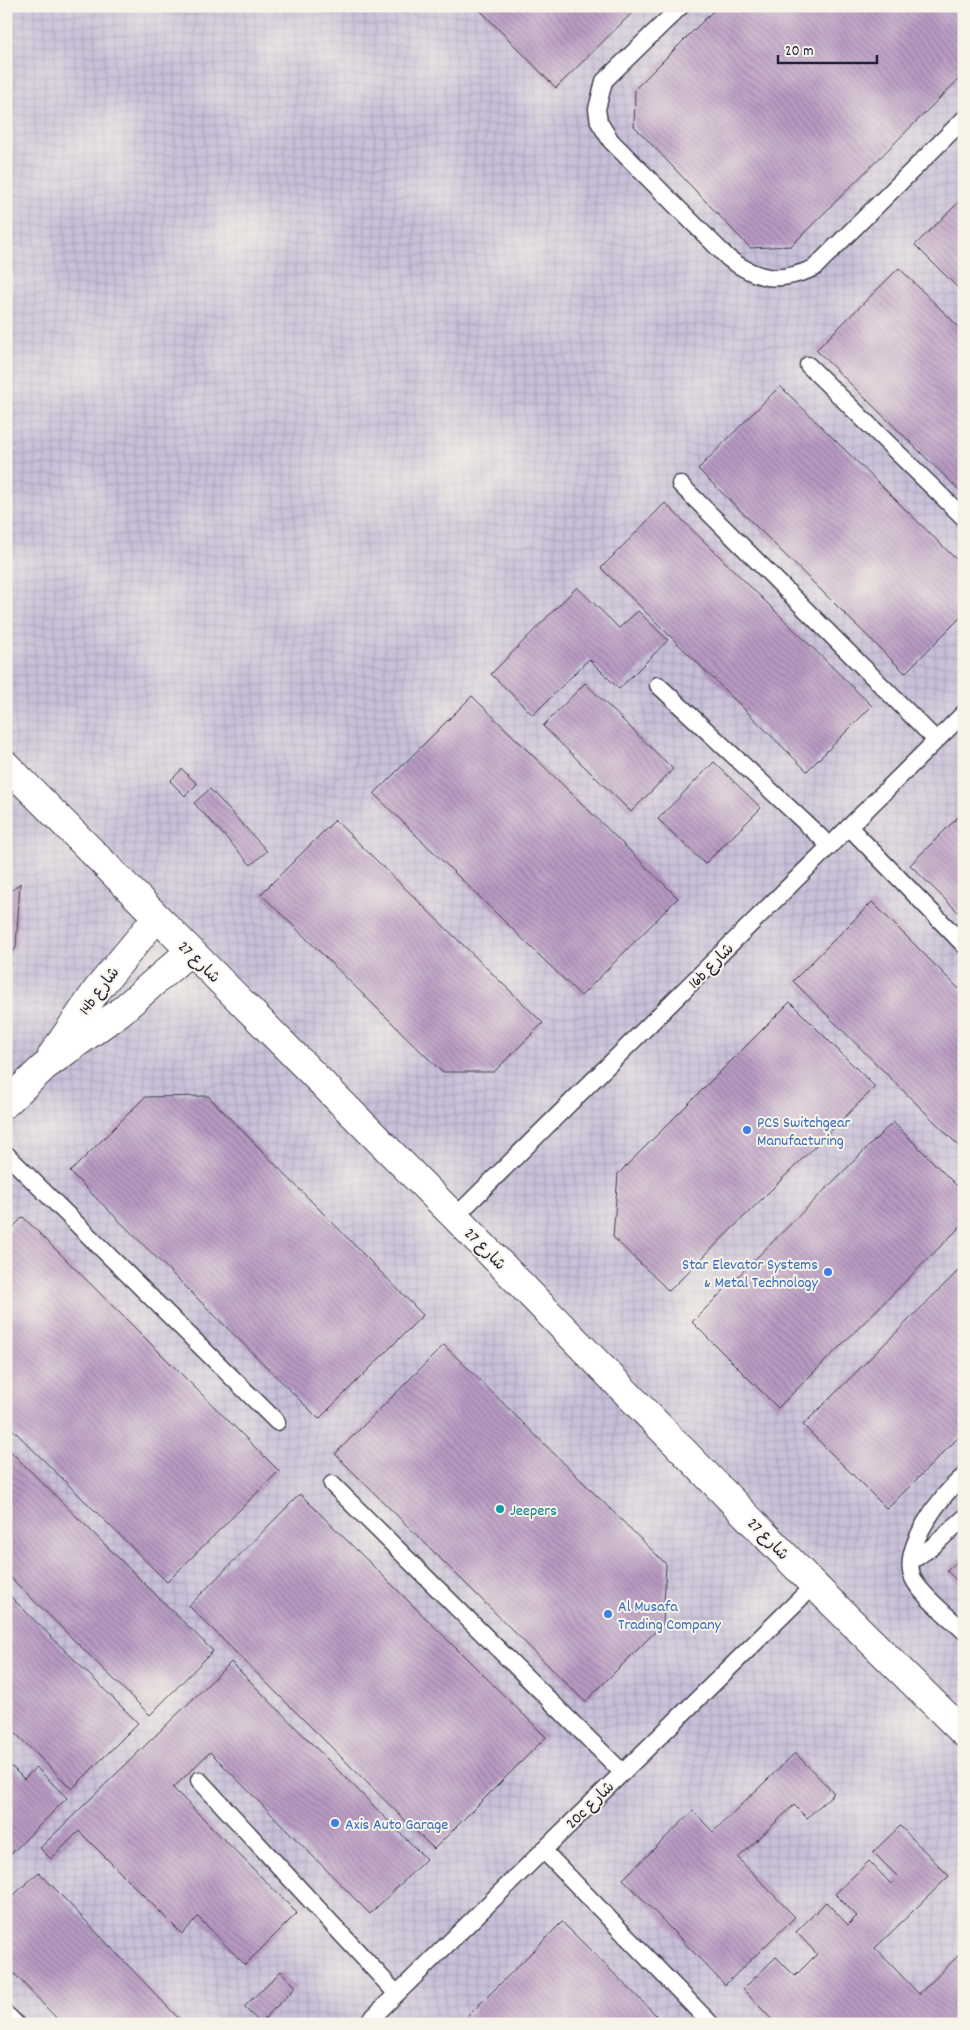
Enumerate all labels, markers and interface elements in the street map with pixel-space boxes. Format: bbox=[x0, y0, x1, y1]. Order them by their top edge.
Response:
scale bar bbox=[778, 32, 876, 64]
text: 20 m bbox=[785, 41, 813, 63]
street label: شارع 27 bbox=[172, 936, 225, 989]
street label: 16b شارع bbox=[684, 939, 740, 995]
street label: 14b شارع bbox=[74, 962, 126, 1021]
place label: PCS Switchgear Manufacturing bbox=[757, 1112, 850, 1153]
marker: PCS Switchgear Manufacturing bbox=[741, 1124, 753, 1136]
street label: شارع 27 bbox=[458, 1223, 510, 1276]
place label: Star Elevator Systems & Metal Technology bbox=[682, 1254, 819, 1295]
marker: Star Elevator Systems & Metal Technology bbox=[822, 1266, 834, 1278]
place label: Jeepers bbox=[510, 1500, 557, 1523]
marker: Jeepers bbox=[494, 1503, 506, 1515]
street label: شارع 27 bbox=[741, 1513, 793, 1566]
place label: Al Musafa Trading Company bbox=[618, 1596, 722, 1637]
marker: Al Musafa Trading Company bbox=[602, 1608, 614, 1620]
street label: 20c شارع bbox=[561, 1777, 620, 1835]
place label: Axis Auto Garage bbox=[345, 1814, 448, 1837]
marker: Axis Auto Garage bbox=[329, 1817, 341, 1829]

